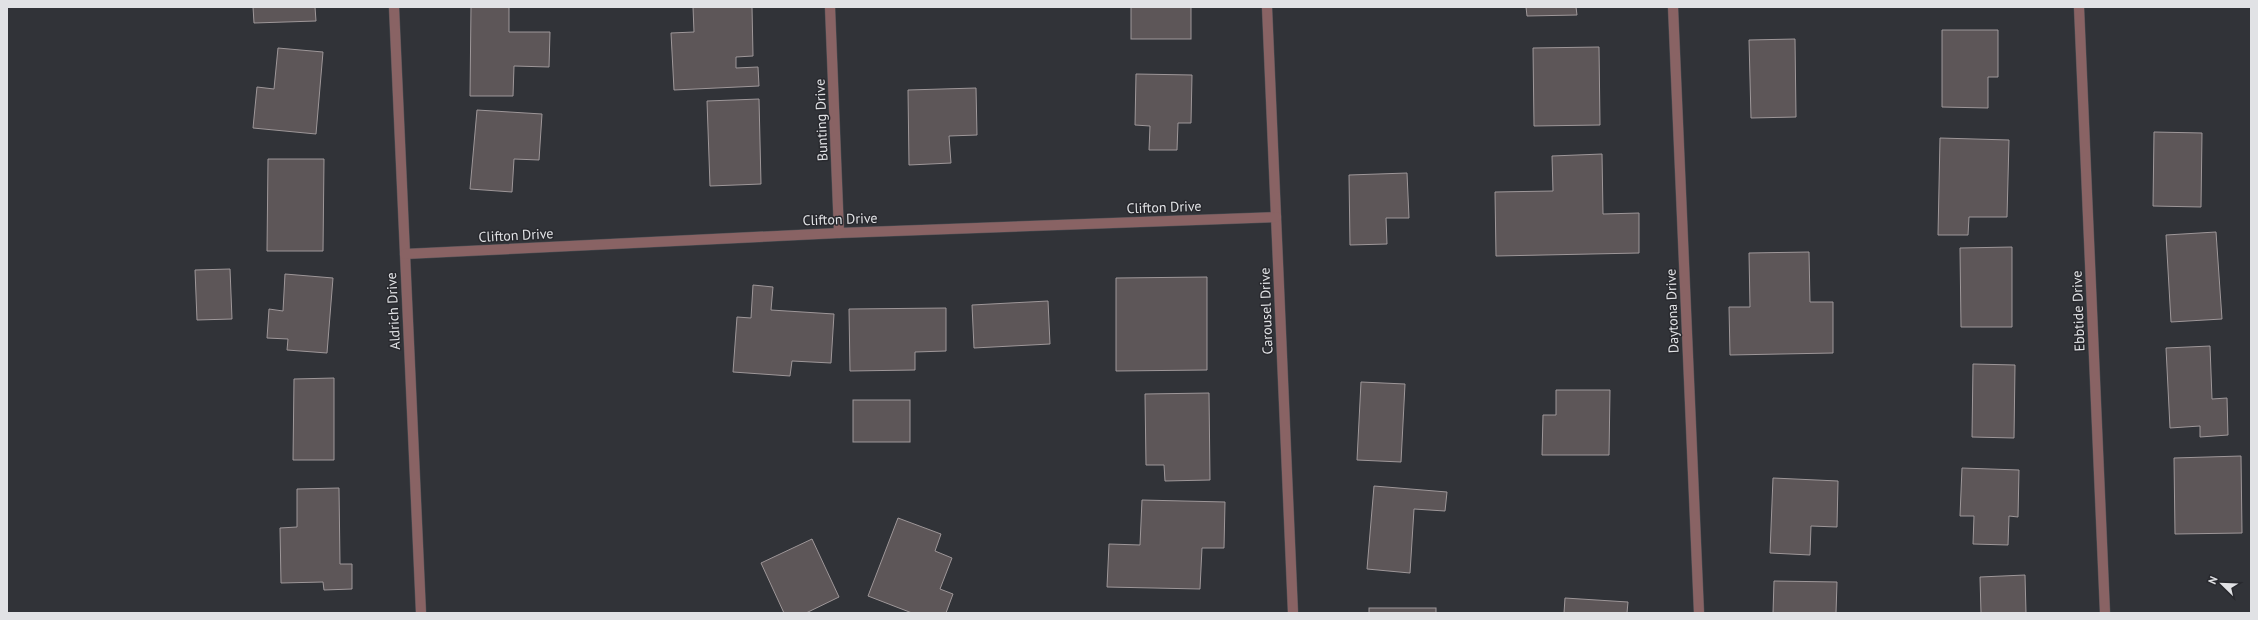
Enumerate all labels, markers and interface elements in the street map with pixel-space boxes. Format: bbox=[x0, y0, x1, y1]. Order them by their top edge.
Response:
street label: Bunting Drive bbox=[811, 79, 831, 161]
street label: Clifton Drive bbox=[1126, 197, 1202, 217]
street label: Clifton Drive bbox=[802, 209, 878, 229]
street label: Clifton Drive bbox=[478, 224, 554, 246]
street label: Carousel Drive bbox=[1255, 267, 1277, 355]
street label: Daytona Drive bbox=[1662, 268, 1682, 354]
street label: Ebbtide Drive bbox=[2068, 270, 2088, 352]
street label: Aldrich Drive bbox=[382, 272, 404, 350]
north arrow bbox=[2202, 564, 2242, 604]
text: N bbox=[2205, 574, 2221, 586]

